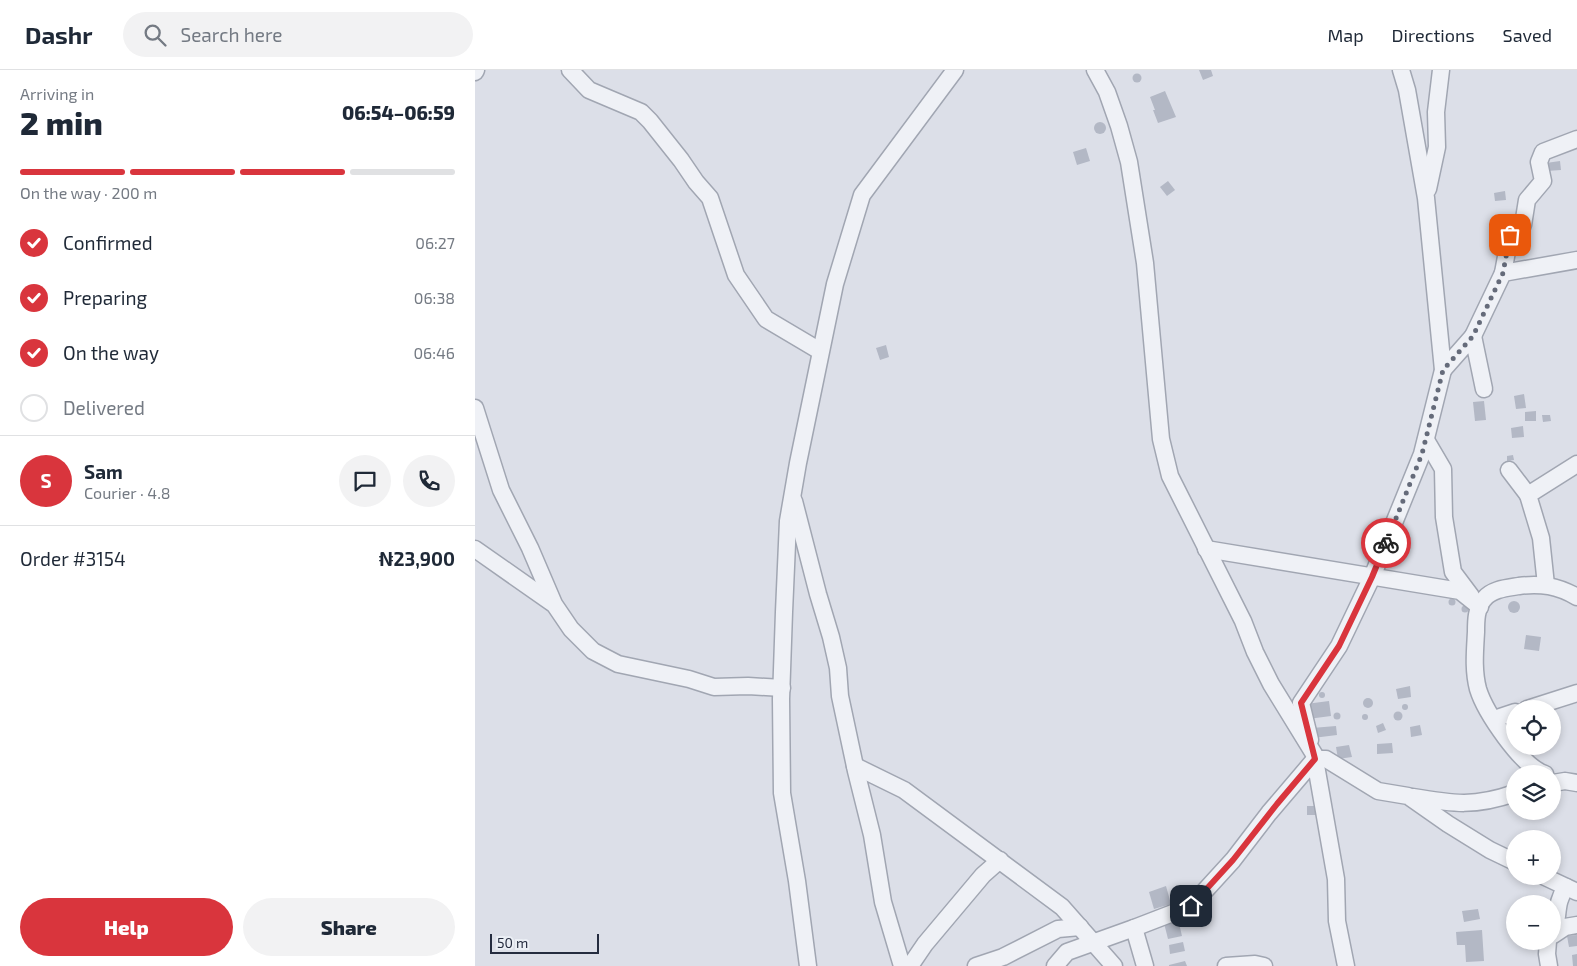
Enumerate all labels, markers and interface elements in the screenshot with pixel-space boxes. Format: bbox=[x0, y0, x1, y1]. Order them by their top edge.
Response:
search box bbox=[123, 12, 473, 57]
text: Dashr bbox=[25, 20, 93, 49]
icon: search bbox=[141, 21, 169, 49]
text: Search here bbox=[181, 23, 283, 46]
text: Map bbox=[1327, 24, 1364, 46]
text: Directions bbox=[1392, 24, 1475, 46]
text: Saved bbox=[1503, 24, 1552, 46]
text: Arriving in bbox=[20, 84, 94, 103]
text: 06:54–06:59 bbox=[342, 101, 455, 124]
text: 2 min bbox=[20, 103, 103, 141]
text: On the way · 200 m bbox=[20, 183, 157, 202]
pin bbox=[1489, 214, 1531, 256]
icon: bag bbox=[1496, 221, 1524, 249]
icon: check bbox=[20, 229, 48, 257]
text: Confirmed bbox=[63, 231, 153, 254]
text: 06:27 bbox=[415, 233, 455, 252]
icon: check bbox=[20, 284, 48, 312]
text: Preparing bbox=[63, 286, 147, 309]
text: 06:38 bbox=[414, 288, 455, 307]
icon: check bbox=[20, 339, 48, 367]
text: On the way bbox=[63, 341, 159, 364]
text: 06:46 bbox=[413, 343, 455, 362]
text: Delivered bbox=[63, 396, 145, 419]
button: chat bbox=[339, 455, 391, 507]
button: phone bbox=[403, 455, 455, 507]
text: Sam bbox=[84, 460, 123, 483]
text: S bbox=[40, 469, 52, 492]
text: Courier · 4.8 bbox=[84, 483, 171, 502]
courier bbox=[1361, 518, 1411, 568]
icon: bike bbox=[1372, 529, 1400, 557]
text: Order #3154 bbox=[20, 547, 126, 570]
text: ₦23,900 bbox=[379, 547, 455, 570]
map controls bbox=[1506, 700, 1561, 950]
button: locate bbox=[1506, 700, 1561, 755]
button: layers bbox=[1506, 765, 1561, 820]
button: + bbox=[1506, 830, 1561, 885]
pin bbox=[1170, 885, 1212, 927]
icon: home bbox=[1177, 892, 1205, 920]
button: − bbox=[1506, 895, 1561, 950]
button: Help bbox=[20, 898, 233, 956]
button: Share bbox=[243, 898, 455, 956]
scale bar bbox=[490, 931, 599, 954]
text: 50 m bbox=[497, 934, 528, 951]

